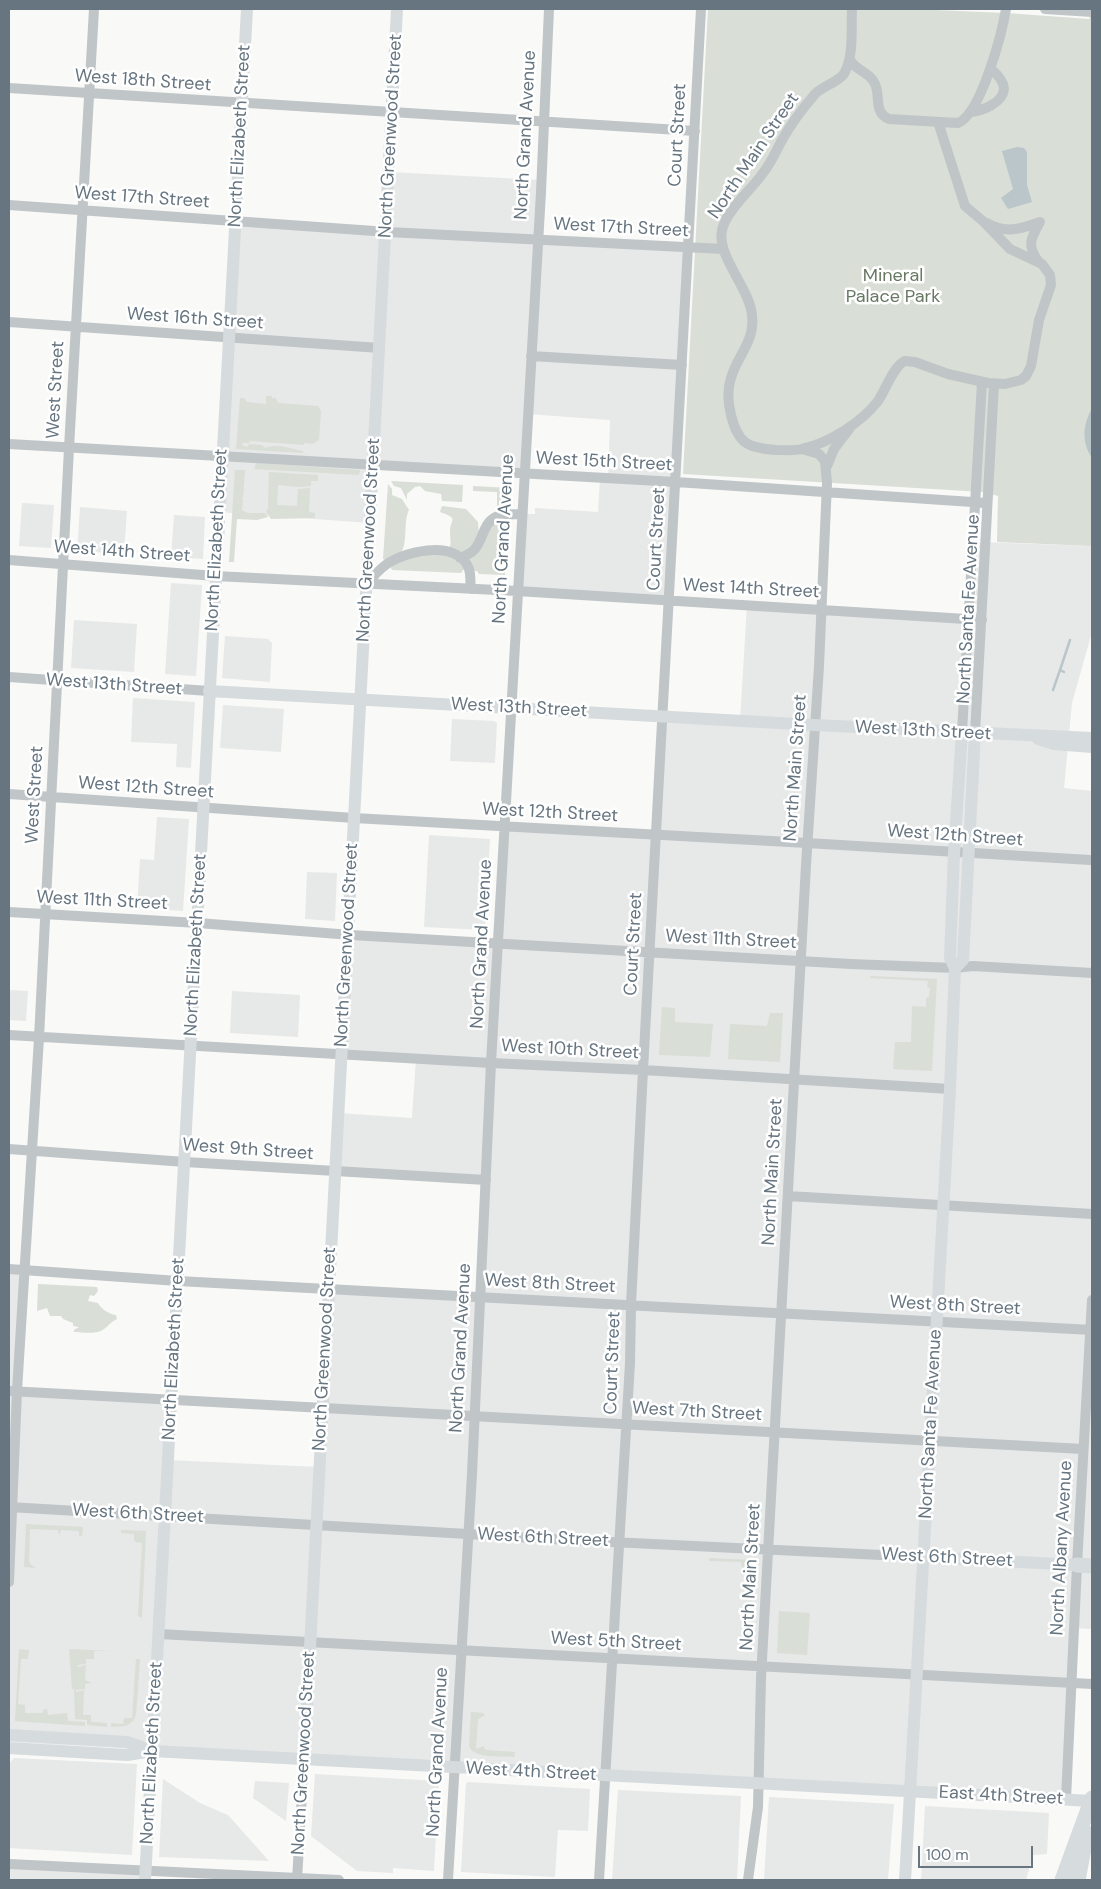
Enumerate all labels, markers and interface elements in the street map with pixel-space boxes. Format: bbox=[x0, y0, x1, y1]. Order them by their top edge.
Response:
street label: North Greenwood Street bbox=[375, 33, 407, 239]
street label: North Elizabeth Street bbox=[224, 44, 256, 228]
street label: North Grand Avenue bbox=[511, 50, 541, 220]
street label: West 18th Street bbox=[74, 65, 212, 97]
street label: Court Street bbox=[665, 83, 691, 187]
street label: North Main Street bbox=[704, 89, 804, 223]
street label: West 17th Street bbox=[74, 182, 210, 214]
street label: West 17th Street bbox=[553, 214, 689, 242]
park label: Mineral Palace Park bbox=[846, 265, 940, 308]
street label: West 16th Street bbox=[126, 303, 264, 335]
street label: West Street bbox=[43, 340, 69, 440]
street label: North Greenwood Street bbox=[353, 437, 385, 643]
street label: North Elizabeth Street bbox=[201, 448, 233, 632]
street label: West 15th Street bbox=[535, 448, 673, 476]
street label: North Grand Avenue bbox=[489, 454, 519, 624]
street label: Court Street bbox=[644, 487, 670, 591]
street label: North Santa Fe Avenue bbox=[953, 514, 985, 704]
street label: West 14th Street bbox=[53, 536, 191, 568]
street label: West 14th Street bbox=[682, 575, 820, 603]
street label: West 13th Street bbox=[45, 669, 183, 701]
street label: West 13th Street bbox=[450, 694, 588, 722]
street label: North Main Street bbox=[780, 694, 812, 842]
street label: West 13th Street bbox=[854, 717, 992, 745]
street label: West Street bbox=[22, 745, 48, 845]
street label: West 12th Street bbox=[77, 772, 215, 804]
street label: West 12th Street bbox=[481, 799, 619, 827]
street label: West 12th Street bbox=[886, 820, 1024, 852]
street label: North Greenwood Street bbox=[331, 842, 363, 1048]
street label: North Elizabeth Street bbox=[180, 853, 212, 1037]
street label: North Grand Avenue bbox=[467, 859, 497, 1029]
street label: West 11th Street bbox=[36, 887, 168, 915]
street label: Court Street bbox=[621, 892, 647, 996]
street label: West 11th Street bbox=[665, 926, 797, 954]
street label: West 10th Street bbox=[500, 1036, 640, 1064]
street label: North Main Street bbox=[758, 1098, 788, 1246]
street label: West 9th Street bbox=[182, 1135, 314, 1165]
street label: North Greenwood Street bbox=[309, 1246, 341, 1452]
street label: North Elizabeth Street bbox=[158, 1257, 190, 1441]
street label: North Grand Avenue bbox=[446, 1263, 476, 1433]
street label: West 8th Street bbox=[484, 1270, 616, 1298]
street label: West 8th Street bbox=[889, 1292, 1021, 1320]
street label: Court Street bbox=[600, 1311, 626, 1415]
street label: North Santa Fe Avenue bbox=[915, 1329, 947, 1519]
street label: West 7th Street bbox=[632, 1398, 762, 1426]
street label: North Albany Avenue bbox=[1047, 1460, 1077, 1636]
street label: West 6th Street bbox=[72, 1500, 204, 1528]
street label: North Main Street bbox=[736, 1503, 766, 1651]
street label: West 6th Street bbox=[477, 1524, 609, 1552]
street label: West 6th Street bbox=[881, 1544, 1013, 1572]
street label: West 5th Street bbox=[550, 1628, 682, 1656]
street label: North Greenwood Street bbox=[288, 1650, 320, 1856]
street label: North Elizabeth Street bbox=[136, 1661, 168, 1845]
street label: North Grand Avenue bbox=[423, 1667, 453, 1837]
street label: West 4th Street bbox=[465, 1758, 597, 1786]
street label: East 4th Street bbox=[938, 1782, 1064, 1810]
scale bar bbox=[921, 1836, 1036, 1868]
text: 100 m bbox=[926, 1845, 969, 1865]

